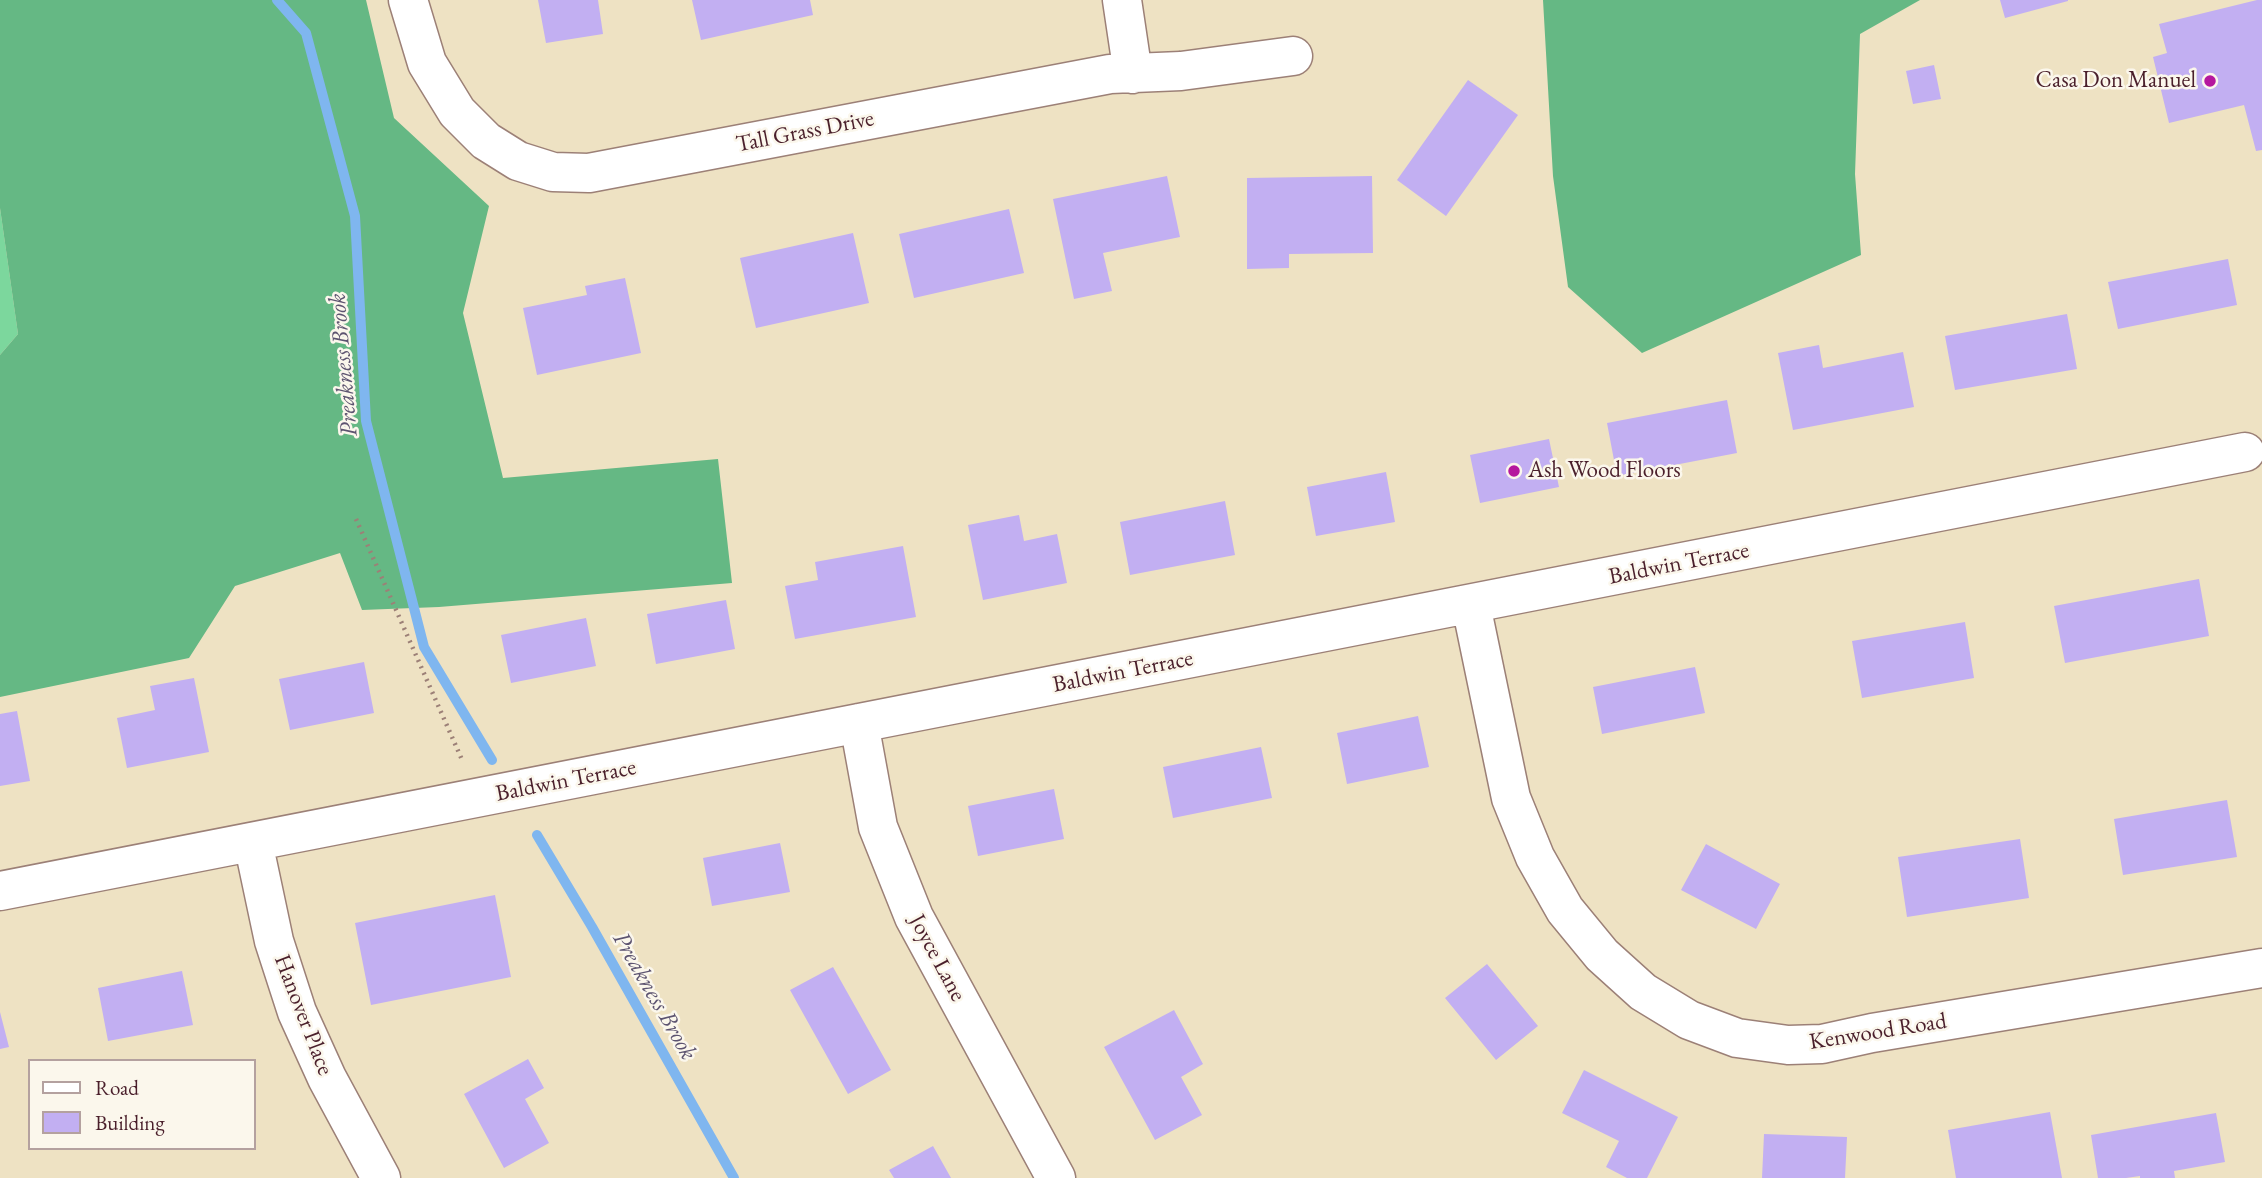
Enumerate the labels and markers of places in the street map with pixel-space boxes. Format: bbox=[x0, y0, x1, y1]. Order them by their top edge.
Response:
place label: Casa Don Manuel bbox=[2036, 67, 2196, 95]
marker: Casa Don Manuel bbox=[2202, 73, 2218, 89]
place label: Ash Wood Floors bbox=[1528, 457, 1681, 485]
marker: Ash Wood Floors bbox=[1506, 463, 1522, 479]

